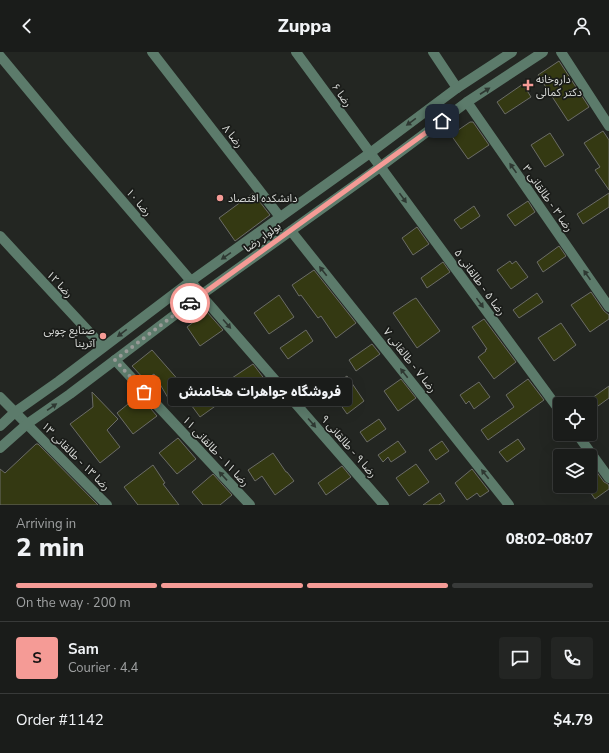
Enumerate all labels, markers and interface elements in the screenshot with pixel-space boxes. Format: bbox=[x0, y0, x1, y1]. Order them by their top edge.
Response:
text: Zuppa bbox=[278, 14, 331, 38]
icon: back bbox=[16, 15, 38, 37]
icon: person bbox=[571, 15, 593, 37]
place label: داروخانه دکتر کمالی bbox=[536, 72, 582, 100]
street label: رضا ۶ bbox=[328, 80, 355, 110]
marker: داروخانه دکتر کمالی bbox=[523, 80, 533, 90]
one-way arrow bbox=[479, 87, 491, 94]
pin bbox=[425, 104, 459, 138]
icon: home bbox=[431, 110, 453, 132]
one-way arrow bbox=[406, 118, 417, 126]
street label: رضا ۸ bbox=[219, 121, 247, 151]
street label: رضا ۳ - طالقانی ۳ bbox=[519, 162, 576, 235]
one-way arrow bbox=[509, 163, 517, 173]
street label: رضا ۱۰ bbox=[122, 185, 155, 219]
place label: دانشکده اقتصاد bbox=[228, 191, 297, 206]
marker: دانشکده اقتصاد bbox=[215, 193, 225, 203]
one-way arrow bbox=[399, 193, 407, 203]
street label: بولوار رضا bbox=[241, 219, 284, 256]
street label: رضا ۵ - طالقانی ۵ bbox=[450, 246, 509, 319]
one-way arrow bbox=[221, 252, 232, 260]
one-way arrow bbox=[319, 265, 328, 276]
street label: رضا ۱۲ bbox=[43, 267, 76, 301]
one-way arrow bbox=[583, 270, 591, 280]
courier bbox=[170, 283, 210, 323]
icon: car bbox=[179, 292, 201, 314]
one-way arrow bbox=[476, 297, 484, 308]
one-way arrow bbox=[222, 319, 231, 330]
place label: صنایع چوبی آترینا bbox=[43, 323, 96, 351]
street label: رضا ۷ - طالقانی ۷ bbox=[379, 325, 440, 396]
one-way arrow bbox=[116, 329, 127, 337]
marker: صنایع چوبی آترینا bbox=[98, 331, 108, 341]
one-way arrow bbox=[400, 367, 409, 378]
pin bbox=[127, 375, 161, 409]
callout: فروشگاه جواهرات هخامنش bbox=[168, 378, 352, 406]
icon: bag bbox=[133, 381, 155, 403]
text: فروشگاه جواهرات هخامنش bbox=[179, 383, 341, 401]
map controls bbox=[553, 397, 597, 493]
button: locate bbox=[553, 397, 597, 441]
one-way arrow bbox=[47, 403, 58, 411]
street label: رضا ۹ - طالقانی ۹ bbox=[317, 412, 380, 481]
street label: رضا ۱۱ - طالقانی ۱۱ bbox=[179, 413, 252, 490]
one-way arrow bbox=[307, 417, 316, 428]
street label: رضا ۱۳ - طالقانی ۱۳ bbox=[38, 419, 113, 494]
button: layers bbox=[553, 449, 597, 493]
one-way arrow bbox=[481, 469, 489, 480]
one-way arrow bbox=[219, 472, 228, 481]
text: Arriving in bbox=[16, 515, 76, 533]
text: 08:02–08:07 bbox=[506, 529, 593, 549]
text: 2 min bbox=[16, 530, 84, 565]
text: On the way · 200 m bbox=[16, 594, 131, 612]
button: chat bbox=[499, 637, 541, 679]
button: phone bbox=[551, 637, 593, 679]
text: Sam bbox=[68, 639, 99, 659]
text: S bbox=[32, 648, 42, 668]
text: Courier · 4.4 bbox=[68, 659, 138, 677]
text: Order #1142 bbox=[16, 710, 104, 730]
text: $4.79 bbox=[553, 710, 593, 730]

